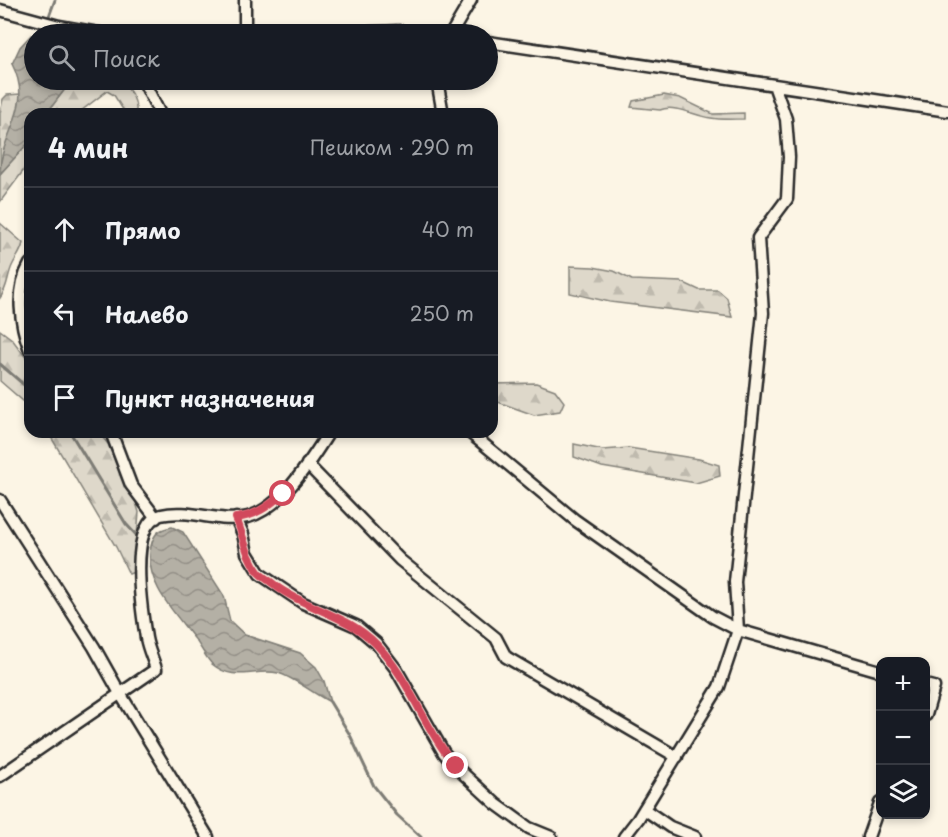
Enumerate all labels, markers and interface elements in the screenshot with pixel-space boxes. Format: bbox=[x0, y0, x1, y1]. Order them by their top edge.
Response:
search box bbox=[24, 24, 498, 90]
icon: search bbox=[45, 41, 78, 74]
text: Поиск bbox=[93, 41, 160, 74]
text: 4 мин bbox=[48, 128, 129, 167]
text: Пешком · 290 m bbox=[310, 132, 474, 162]
icon: ahead bbox=[48, 213, 81, 246]
text: Прямо bbox=[105, 213, 180, 246]
text: 40 m bbox=[422, 214, 474, 244]
icon: left bbox=[48, 297, 81, 330]
text: Налево bbox=[105, 297, 188, 330]
text: 250 m bbox=[410, 298, 474, 328]
icon: arrive bbox=[48, 381, 81, 414]
text: Пункт назначения bbox=[105, 381, 315, 414]
route start bbox=[269, 480, 295, 506]
map controls bbox=[876, 657, 930, 819]
button: + bbox=[876, 657, 930, 711]
button: − bbox=[876, 711, 930, 765]
route end bbox=[442, 752, 468, 778]
button: layers bbox=[876, 765, 930, 819]

